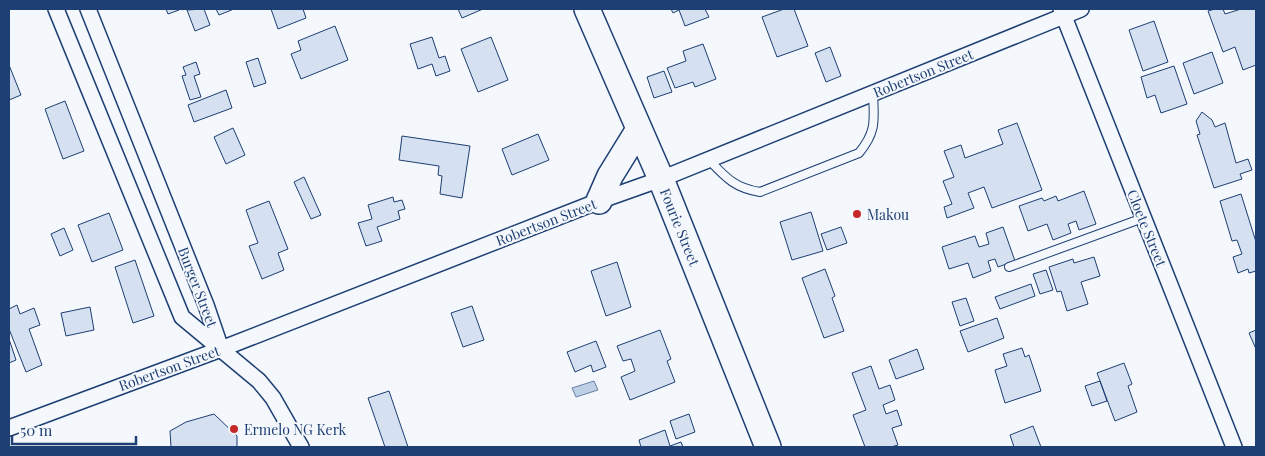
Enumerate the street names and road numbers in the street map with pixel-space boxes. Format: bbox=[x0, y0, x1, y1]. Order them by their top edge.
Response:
street label: Robertson Street bbox=[870, 44, 977, 102]
street label: Fourie Street bbox=[656, 185, 705, 270]
street label: Cloete Street bbox=[1123, 187, 1171, 270]
street label: Robertson Street bbox=[493, 194, 600, 250]
street label: Burger Street bbox=[174, 244, 222, 331]
street label: Robertson Street bbox=[116, 341, 223, 395]

